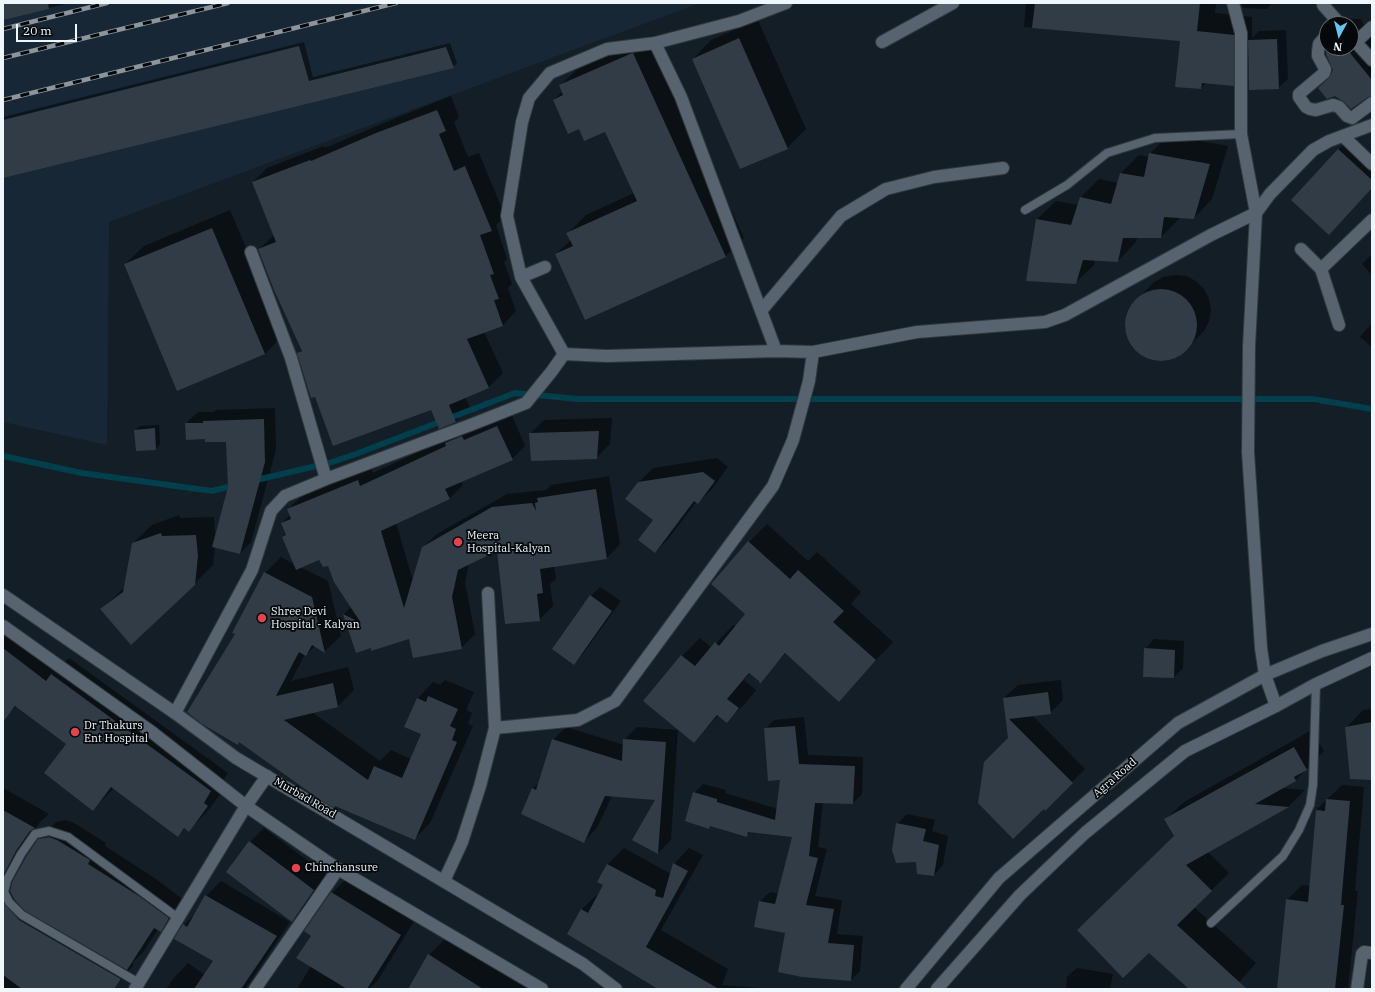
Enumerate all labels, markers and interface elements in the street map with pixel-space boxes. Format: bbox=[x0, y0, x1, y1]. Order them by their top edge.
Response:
scale bar bbox=[18, 16, 79, 42]
north arrow bbox=[1319, 16, 1359, 56]
text: 20 m bbox=[23, 23, 52, 38]
text: N bbox=[1332, 39, 1343, 54]
place label: Meera Hospital-Kalyan bbox=[467, 529, 551, 555]
marker: Meera Hospital-Kalyan bbox=[452, 536, 464, 548]
place label: Shree Devi Hospital - Kalyan bbox=[271, 605, 360, 631]
marker: Shree Devi Hospital - Kalyan bbox=[256, 612, 268, 624]
place label: Dr Thakurs Ent Hospital bbox=[84, 719, 148, 745]
marker: Dr Thakurs Ent Hospital bbox=[69, 726, 81, 738]
street label: Agra Road bbox=[1091, 756, 1139, 800]
street label: Murbad Road bbox=[272, 775, 338, 821]
place label: Chinchansure bbox=[305, 861, 378, 875]
marker: Chinchansure bbox=[290, 862, 302, 874]

